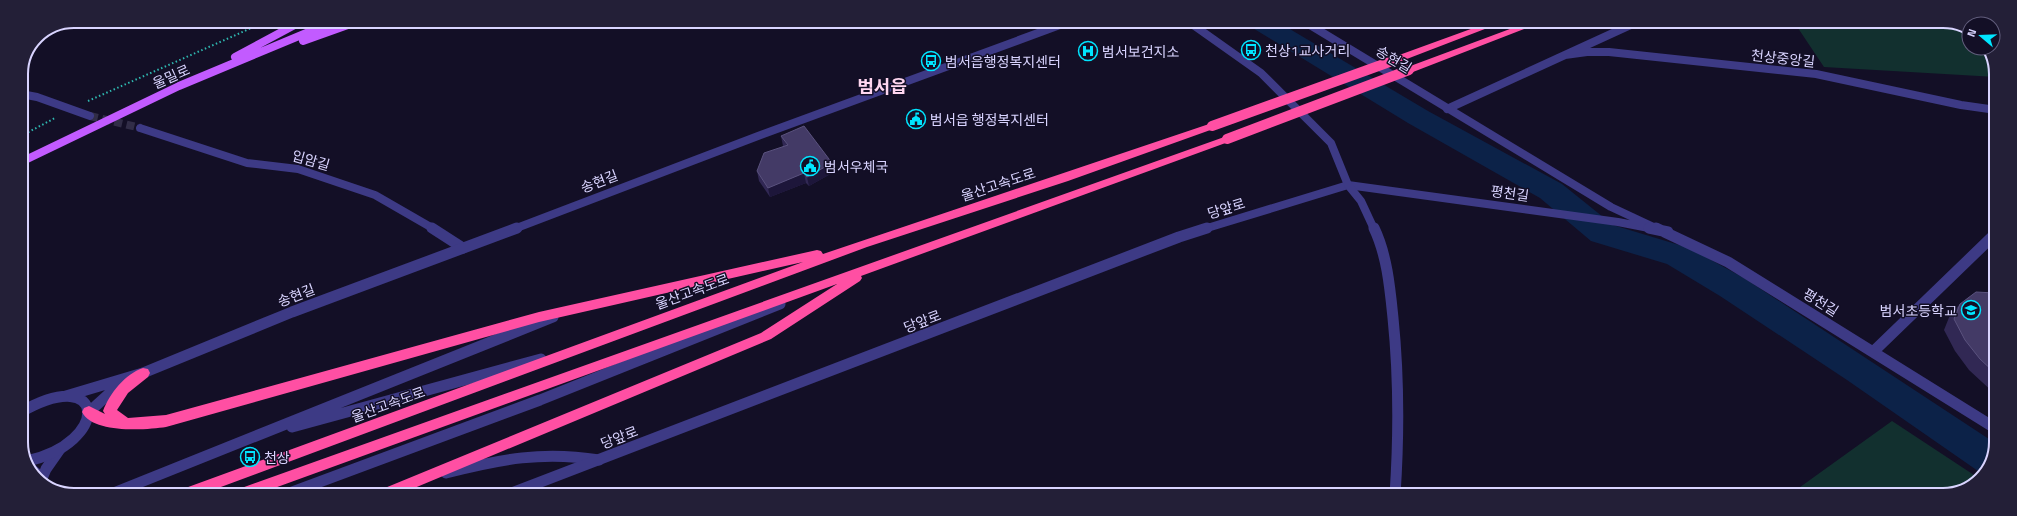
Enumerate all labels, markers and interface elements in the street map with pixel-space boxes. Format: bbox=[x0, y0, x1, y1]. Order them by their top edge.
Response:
north arrow bbox=[1961, 16, 2001, 56]
text: N bbox=[1963, 27, 1980, 39]
bus stop icon: 천상1교사거리 bbox=[1240, 39, 1262, 61]
hospital icon: 범서보건지소 bbox=[1077, 40, 1099, 62]
place label: 천상1교사거리 bbox=[1265, 40, 1350, 61]
street label: 송현길 bbox=[1372, 40, 1416, 78]
place label: 범서보건지소 bbox=[1102, 41, 1179, 62]
street label: 천상중앙길 bbox=[1750, 44, 1816, 72]
bus stop icon: 범서읍행정복지센터 bbox=[920, 50, 942, 72]
place label: 범서읍행정복지센터 bbox=[945, 51, 1061, 72]
street label: 울밀로 bbox=[149, 59, 193, 93]
district label: 범서읍 bbox=[857, 73, 907, 100]
public building icon: 범서읍 행정복지센터 bbox=[905, 108, 927, 130]
place label: 범서읍 행정복지센터 bbox=[930, 109, 1049, 130]
street label: 입암길 bbox=[290, 145, 332, 175]
public building icon: 범서우체국 bbox=[799, 155, 821, 177]
place label: 범서우체국 bbox=[824, 156, 889, 177]
street label: 울산고속도로 bbox=[958, 162, 1038, 206]
street label: 송현길 bbox=[577, 164, 621, 198]
street label: 평천길 bbox=[1489, 180, 1531, 206]
street label: 당앞로 bbox=[1204, 192, 1248, 224]
street label: 울산고속도로 bbox=[652, 268, 732, 314]
street label: 송현길 bbox=[274, 278, 318, 312]
street label: 평천길 bbox=[1799, 283, 1843, 321]
school or university icon: 범서초등학교 bbox=[1960, 299, 1982, 321]
place label: 범서초등학교 bbox=[1880, 300, 1957, 321]
street label: 당앞로 bbox=[900, 304, 944, 338]
street label: 울산고속도로 bbox=[348, 381, 428, 427]
street label: 당앞로 bbox=[597, 420, 641, 454]
bus stop icon: 천상 bbox=[239, 446, 261, 468]
place label: 천상 bbox=[264, 447, 290, 468]

